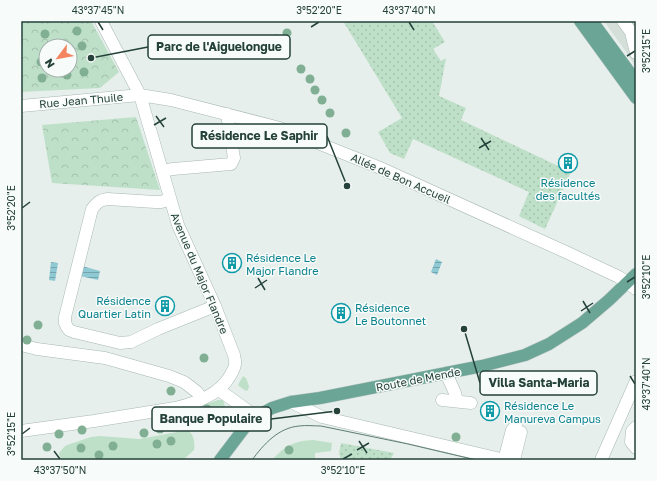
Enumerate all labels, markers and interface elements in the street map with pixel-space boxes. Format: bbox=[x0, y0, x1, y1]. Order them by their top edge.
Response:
text: 43°37'45"N bbox=[72, 4, 124, 16]
text: 3°52'20"E bbox=[296, 4, 342, 16]
text: 43°37'40"N bbox=[383, 4, 436, 16]
text: 3°52'15"E bbox=[640, 29, 652, 73]
callout: Parc de l'Aiguelongue bbox=[148, 35, 290, 59]
north arrow bbox=[38, 38, 78, 78]
text: Parc de l'Aiguelongue bbox=[156, 39, 282, 54]
text: N bbox=[41, 57, 57, 71]
street label: Rue Jean Thuile bbox=[38, 90, 124, 110]
callout: Résidence Le Saphir bbox=[192, 124, 327, 148]
text: Résidence Le Saphir bbox=[200, 128, 319, 143]
street label: Allée de Bon Accueil bbox=[349, 150, 453, 206]
building icon: Résidence des facultés bbox=[557, 152, 579, 174]
place label: Résidence des facultés bbox=[536, 176, 600, 202]
text: 3°52'20"E bbox=[5, 185, 17, 231]
street label: Avenue du Major Flandre bbox=[169, 210, 231, 336]
place label: Résidence Le Major Flandre bbox=[246, 251, 319, 277]
building icon: Résidence Le Major Flandre bbox=[221, 252, 243, 274]
text: 3°52'10"E bbox=[640, 255, 652, 299]
place label: Résidence Quartier Latin bbox=[78, 294, 151, 320]
building icon: Résidence Quartier Latin bbox=[154, 295, 176, 317]
place label: Résidence Le Boutonnet bbox=[355, 301, 426, 327]
building icon: Résidence Le Boutonnet bbox=[330, 302, 352, 324]
text: 43°37'40"N bbox=[640, 358, 652, 411]
street label: Route de Mende bbox=[375, 364, 461, 394]
callout: Villa Santa-Maria bbox=[480, 371, 597, 395]
text: Villa Santa-Maria bbox=[489, 375, 590, 390]
place label: Résidence Le Manureva Campus bbox=[504, 399, 601, 425]
building icon: Résidence Le Manureva Campus bbox=[479, 400, 501, 422]
callout: Banque Populaire bbox=[152, 407, 271, 431]
text: Banque Populaire bbox=[160, 411, 262, 426]
text: 3°52'15"E bbox=[5, 412, 17, 456]
text: 43°37'50"N bbox=[34, 464, 86, 476]
text: 3°52'10"E bbox=[321, 464, 365, 476]

